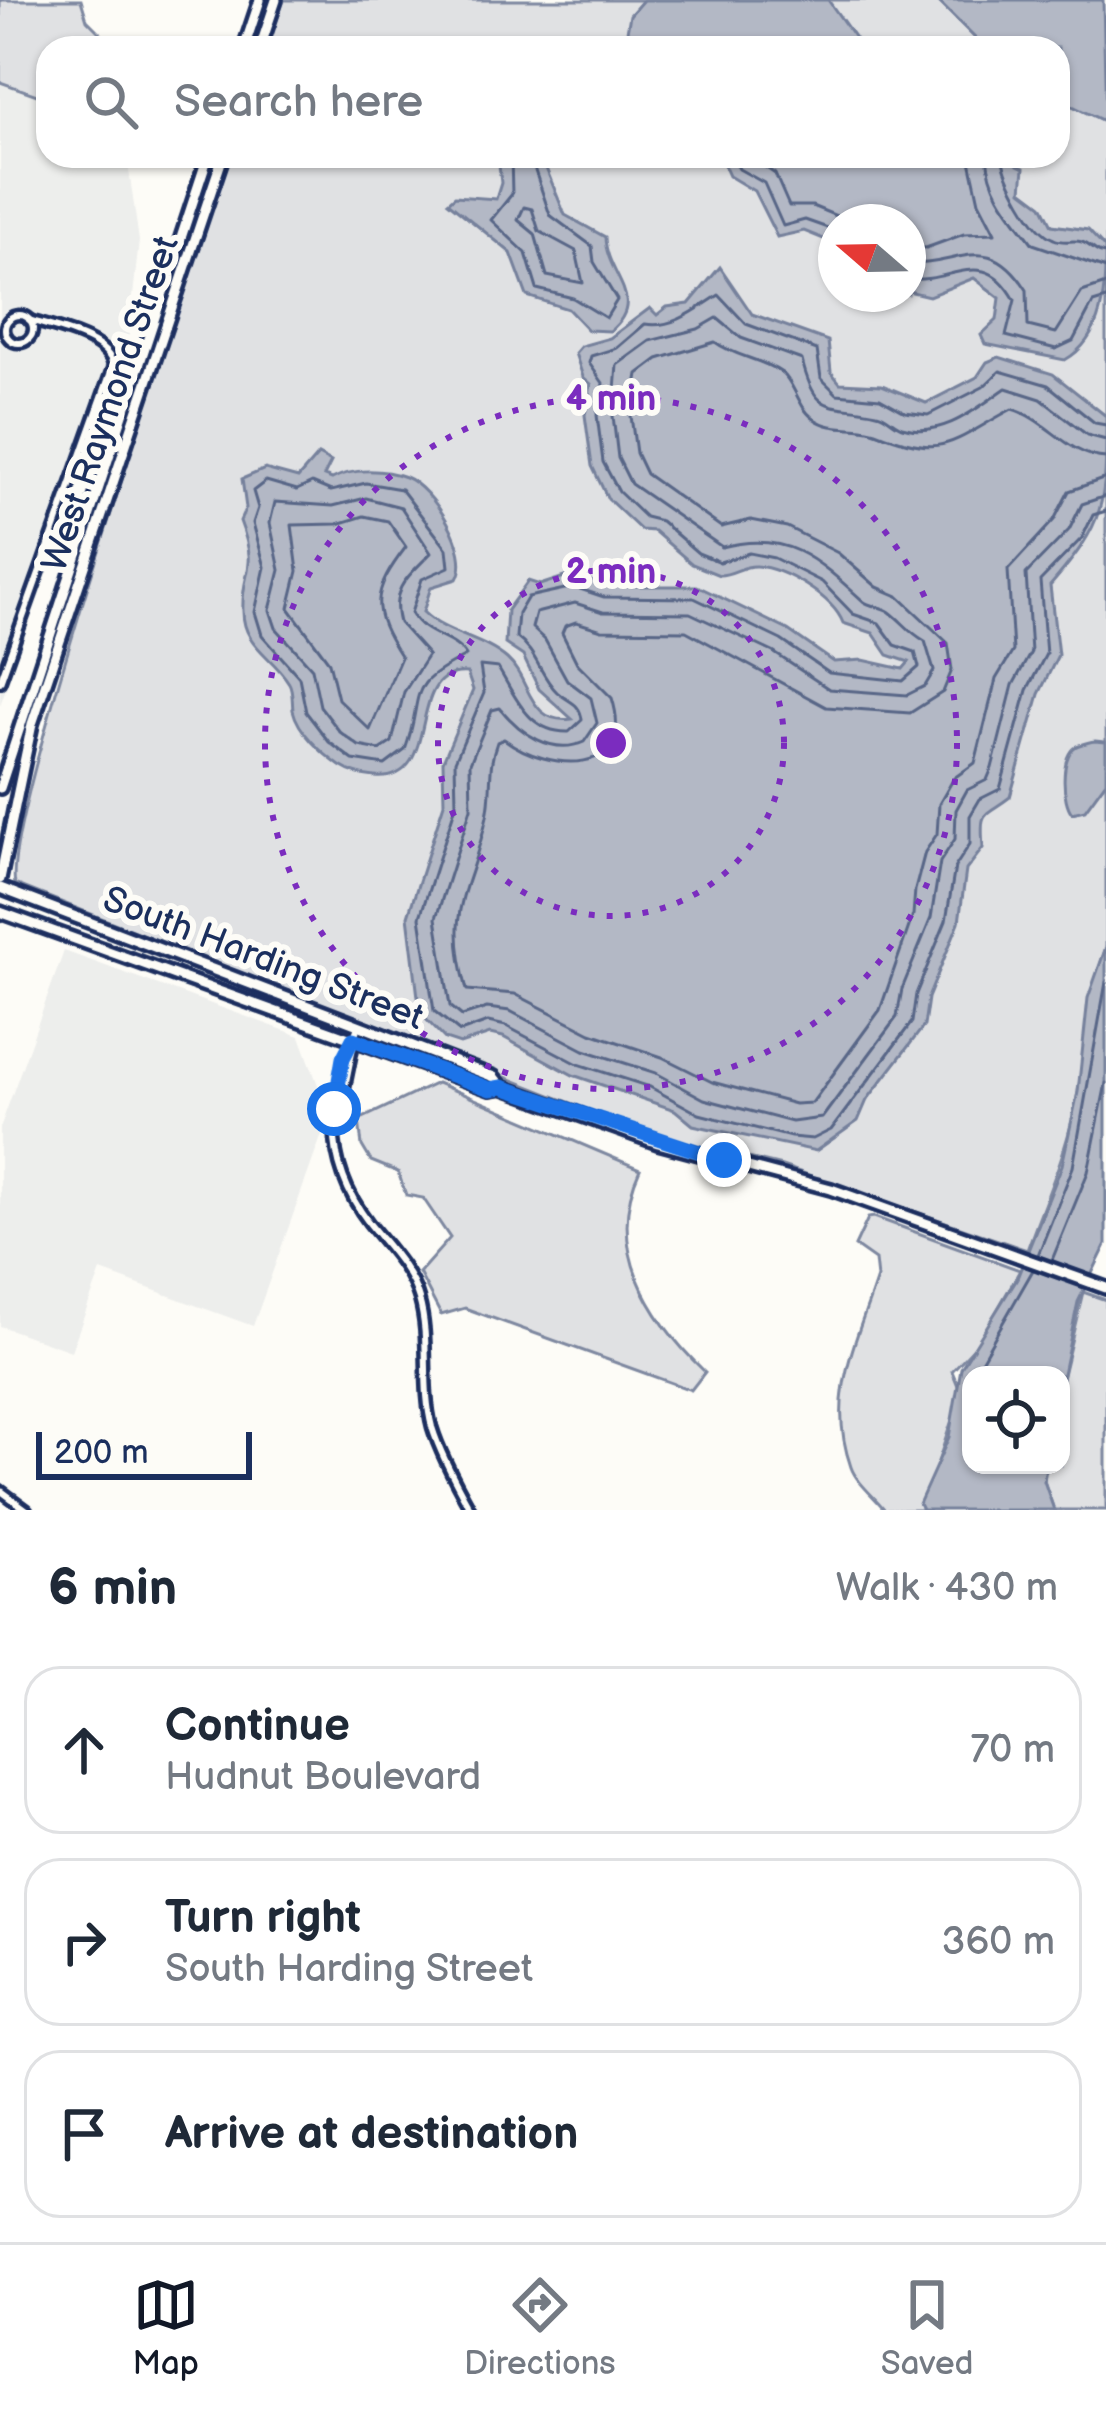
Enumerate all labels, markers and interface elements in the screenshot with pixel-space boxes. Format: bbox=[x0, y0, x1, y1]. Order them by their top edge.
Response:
search box bbox=[36, 36, 1070, 168]
icon: search bbox=[78, 69, 144, 135]
text: Search here bbox=[174, 75, 423, 130]
north arrow bbox=[818, 204, 926, 312]
street label: West Raymond Street bbox=[33, 231, 189, 577]
text: 4 min bbox=[566, 378, 656, 421]
text: 2 min bbox=[566, 551, 656, 594]
centre of rings bbox=[590, 722, 632, 764]
street label: South Harding Street bbox=[97, 878, 429, 1040]
route start bbox=[307, 1082, 361, 1136]
route end bbox=[697, 1133, 751, 1187]
map controls bbox=[962, 1366, 1070, 1474]
button: locate bbox=[962, 1366, 1070, 1474]
scale bar bbox=[36, 1426, 252, 1479]
text: 200 m bbox=[54, 1433, 148, 1473]
text: 6 min bbox=[48, 1558, 177, 1619]
text: Walk · 430 m bbox=[836, 1565, 1058, 1612]
text: Continue bbox=[165, 1699, 350, 1754]
icon: ahead bbox=[51, 1717, 117, 1783]
text: 70 m bbox=[970, 1727, 1055, 1774]
text: Hudnut Boulevard bbox=[165, 1754, 481, 1801]
text: Turn right bbox=[165, 1891, 361, 1946]
icon: right bbox=[51, 1909, 117, 1975]
text: 360 m bbox=[941, 1919, 1055, 1966]
text: South Harding Street bbox=[165, 1946, 533, 1993]
icon: arrive bbox=[51, 2101, 117, 2167]
text: Arrive at destination bbox=[165, 2107, 578, 2162]
tab: Map bbox=[133, 2272, 199, 2384]
tab: Directions bbox=[464, 2272, 616, 2384]
tab: Saved bbox=[881, 2272, 973, 2384]

